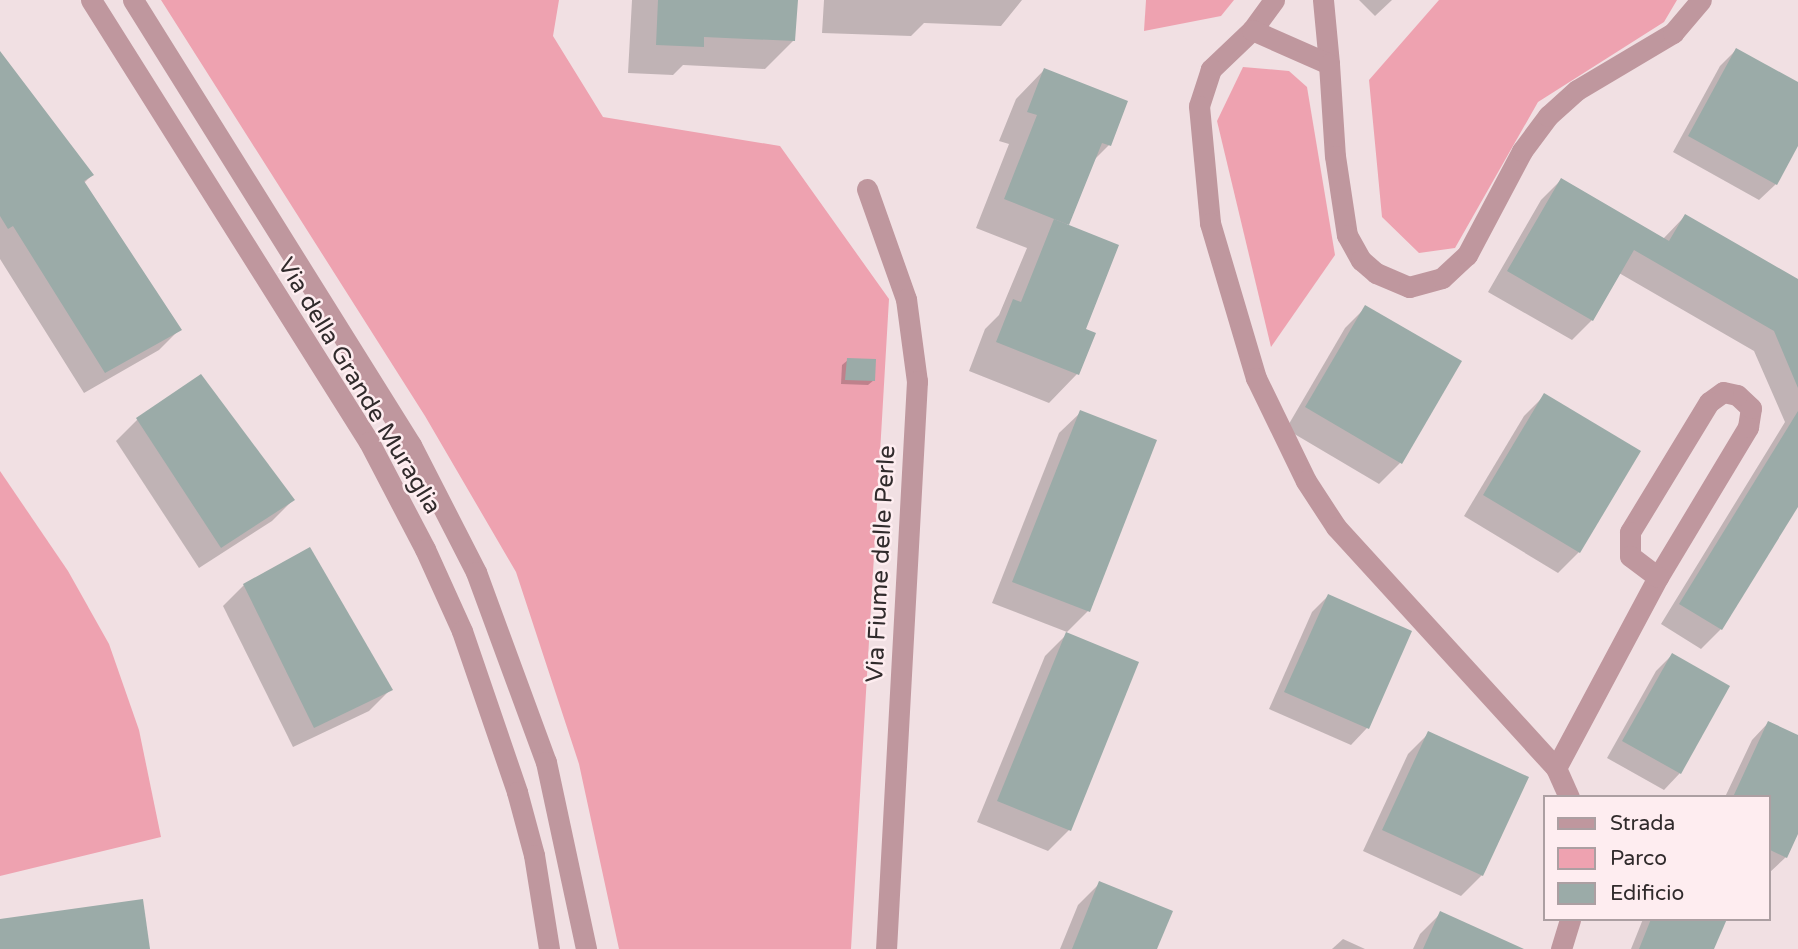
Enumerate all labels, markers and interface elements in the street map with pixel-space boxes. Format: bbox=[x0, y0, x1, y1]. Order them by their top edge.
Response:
street label: Via della Grande Muraglia bbox=[271, 253, 447, 519]
street label: Via Fiume delle Perle bbox=[860, 445, 902, 683]
legend bbox=[1542, 795, 1770, 921]
text: Strada bbox=[1610, 811, 1675, 836]
text: Parco bbox=[1610, 846, 1667, 871]
text: Edificio bbox=[1610, 881, 1684, 906]

